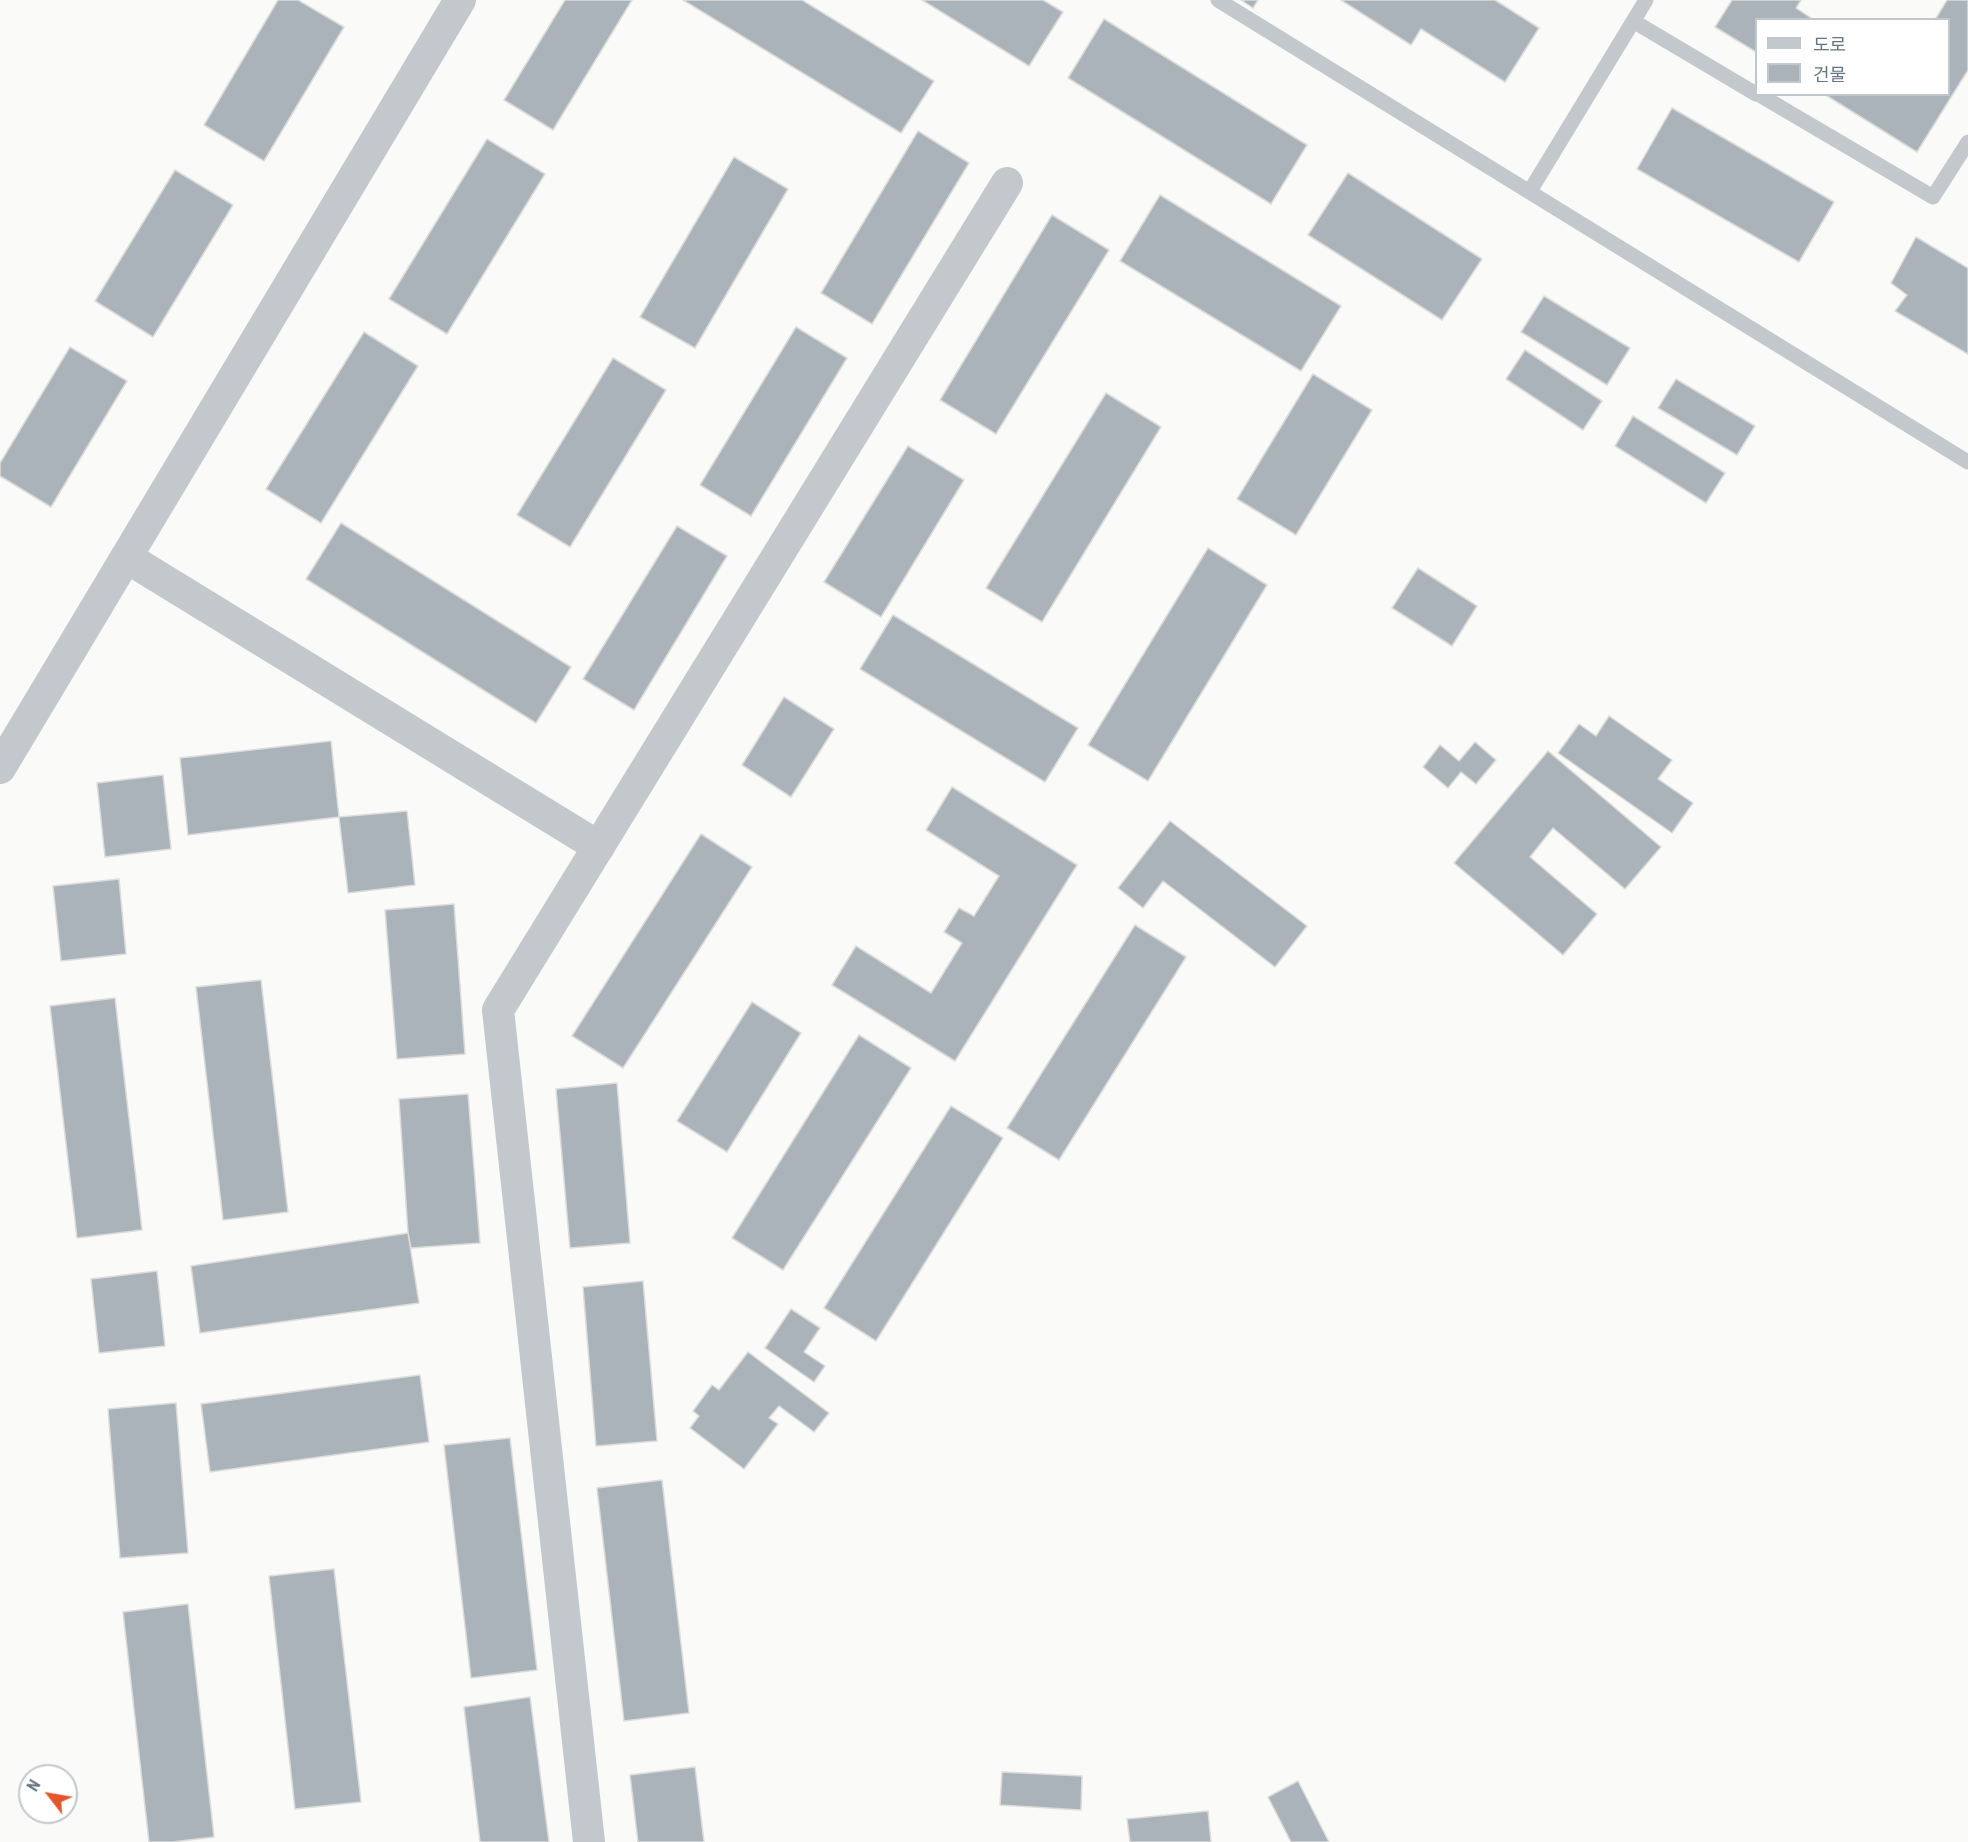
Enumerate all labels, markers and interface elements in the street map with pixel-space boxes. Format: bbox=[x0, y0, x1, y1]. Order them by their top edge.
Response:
legend bbox=[1755, 18, 1950, 96]
text: 도로 bbox=[1813, 34, 1846, 55]
text: 건물 bbox=[1813, 64, 1846, 85]
north arrow bbox=[18, 1764, 78, 1824]
text: N bbox=[23, 1776, 45, 1795]

